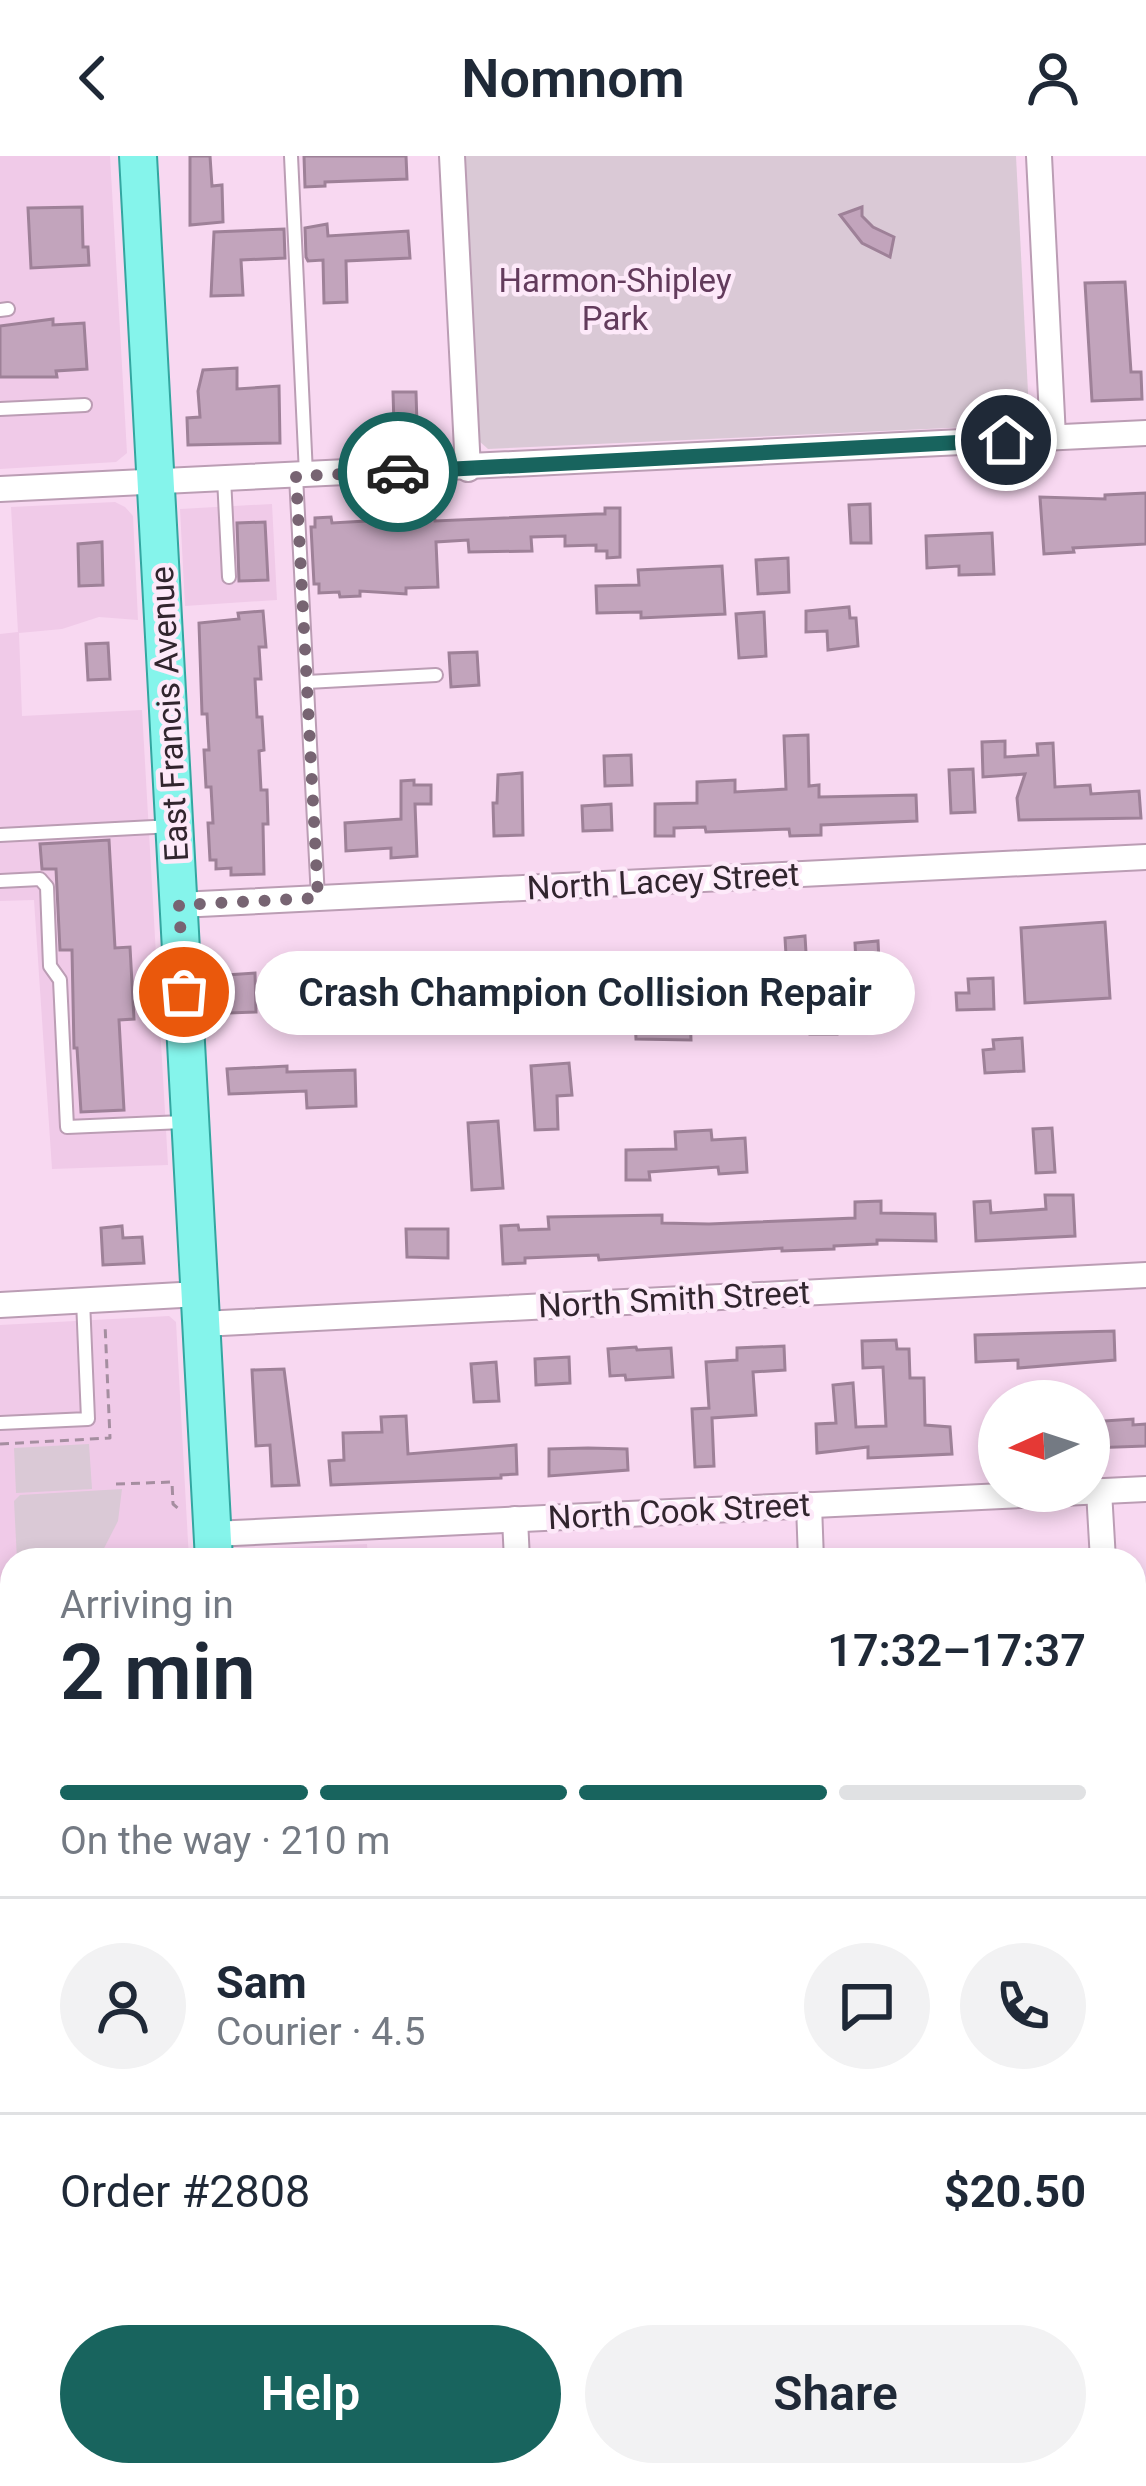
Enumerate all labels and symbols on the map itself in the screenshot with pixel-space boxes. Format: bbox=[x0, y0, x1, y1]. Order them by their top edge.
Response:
park label: Harmon-Shipley Park bbox=[498, 261, 732, 338]
pin bbox=[955, 389, 1057, 491]
courier bbox=[338, 412, 458, 532]
street label: East Francis Avenue bbox=[142, 565, 196, 863]
street label: North Lacey Street bbox=[526, 854, 800, 908]
pin bbox=[133, 941, 235, 1043]
callout: Crash Champion Collision Repair bbox=[256, 950, 916, 1034]
street label: North Smith Street bbox=[537, 1272, 811, 1326]
north arrow bbox=[978, 1380, 1110, 1512]
street label: North Cook Street bbox=[547, 1485, 811, 1537]

